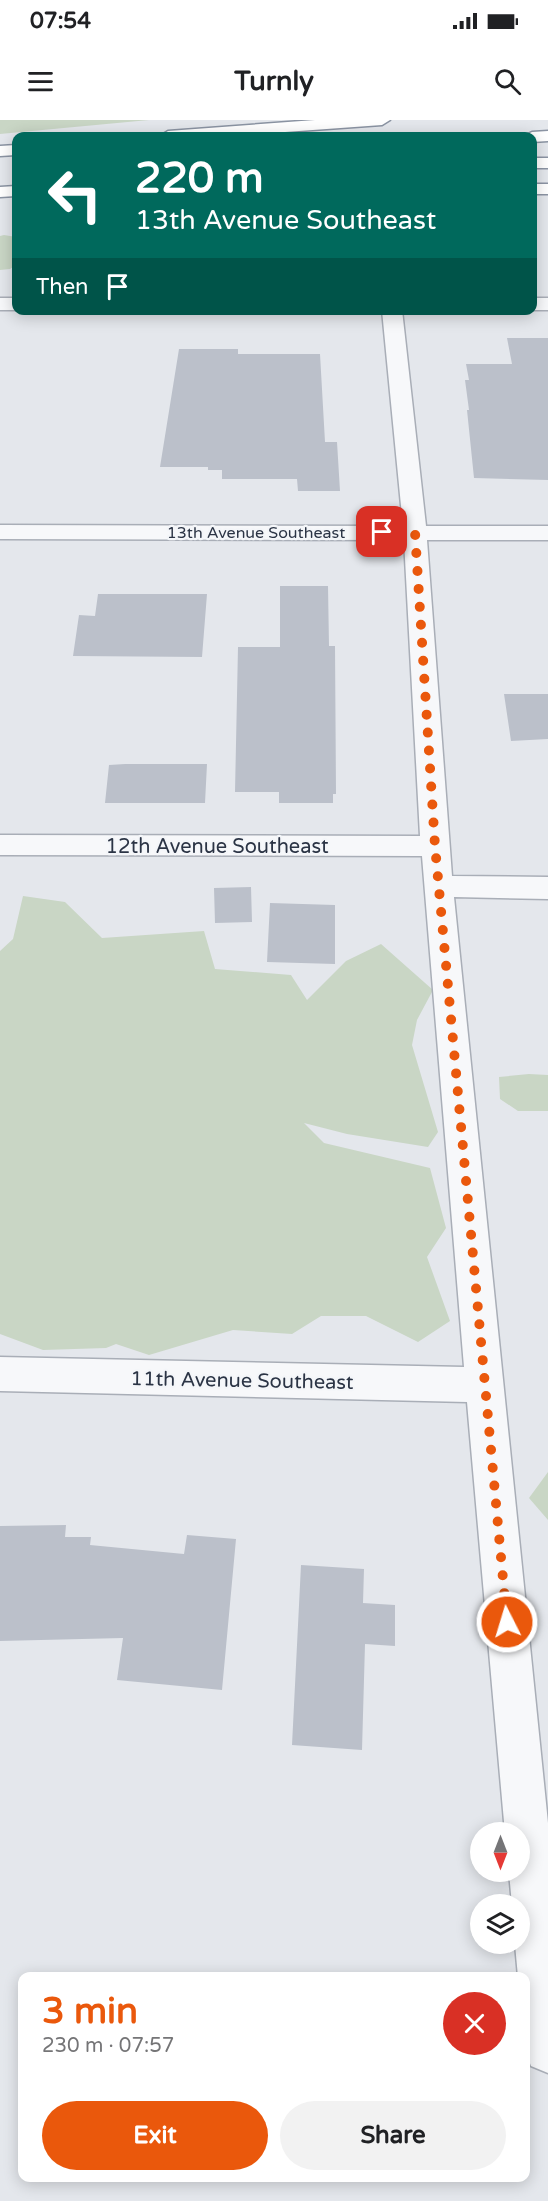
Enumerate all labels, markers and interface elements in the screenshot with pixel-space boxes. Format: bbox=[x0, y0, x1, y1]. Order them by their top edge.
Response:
text: 07:54 bbox=[30, 8, 91, 34]
icon: menu bbox=[24, 65, 57, 98]
text: Turnly bbox=[234, 65, 314, 98]
icon: search bbox=[491, 65, 524, 98]
text: 220 m bbox=[135, 153, 264, 204]
icon: left bbox=[36, 156, 114, 234]
text: 13th Avenue Southeast bbox=[135, 204, 436, 237]
icon: arrive bbox=[101, 270, 134, 303]
text: Then bbox=[36, 274, 89, 300]
pin bbox=[356, 506, 407, 557]
icon: arrive bbox=[365, 515, 398, 548]
street label: 13th Avenue Southeast bbox=[167, 523, 345, 543]
street label: 12th Avenue Southeast bbox=[105, 835, 329, 859]
street label: 11th Avenue Southeast bbox=[130, 1367, 354, 1395]
position arrow bbox=[475, 1590, 539, 1654]
north arrow bbox=[470, 1822, 530, 1882]
map controls bbox=[470, 1822, 530, 1954]
button: layers bbox=[470, 1894, 530, 1954]
text: 3 min bbox=[42, 1990, 138, 2033]
button: close bbox=[443, 1992, 506, 2055]
text: 230 m · 07:57 bbox=[42, 2034, 174, 2058]
button: Exit bbox=[42, 2101, 268, 2170]
button: Share bbox=[280, 2101, 506, 2170]

